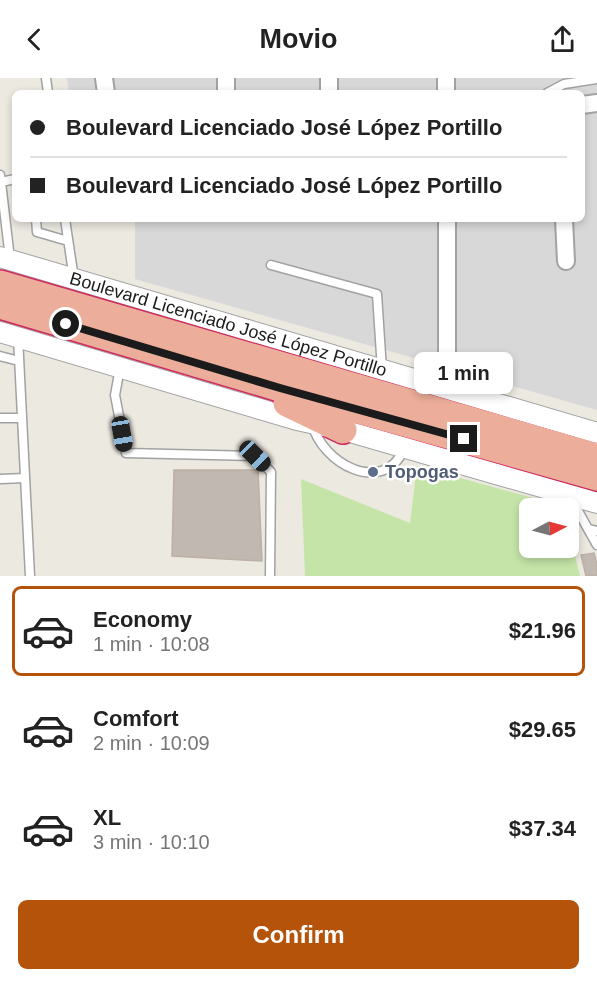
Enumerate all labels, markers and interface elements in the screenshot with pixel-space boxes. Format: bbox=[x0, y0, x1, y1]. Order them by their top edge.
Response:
icon: back bbox=[18, 23, 51, 56]
icon: share bbox=[546, 23, 579, 56]
text: Movio bbox=[260, 24, 338, 54]
text: Boulevard Licenciado José López Portillo bbox=[66, 115, 502, 140]
text: Boulevard Licenciado José López Portillo bbox=[66, 173, 502, 198]
street label: Boulevard Licenciado José López Portillo bbox=[67, 268, 389, 380]
route start bbox=[52, 310, 79, 337]
callout: 1 min bbox=[414, 352, 514, 394]
text: 1 min bbox=[437, 362, 490, 384]
car bbox=[110, 415, 134, 453]
route end bbox=[450, 425, 477, 452]
car bbox=[236, 437, 274, 475]
place label: Topogas bbox=[385, 462, 459, 482]
marker: Topogas bbox=[366, 465, 380, 479]
north arrow bbox=[519, 498, 579, 558]
map controls bbox=[519, 498, 579, 558]
icon: car bbox=[21, 604, 75, 658]
text: Economy bbox=[93, 607, 192, 632]
text: $21.96 bbox=[509, 618, 576, 643]
text: 1 min · 10:08 bbox=[93, 633, 210, 655]
icon: car bbox=[21, 703, 75, 757]
text: Comfort bbox=[93, 706, 179, 731]
text: $29.65 bbox=[509, 717, 576, 742]
text: 2 min · 10:09 bbox=[93, 732, 210, 754]
icon: car bbox=[21, 802, 75, 856]
text: XL bbox=[93, 805, 121, 830]
text: $37.34 bbox=[509, 816, 576, 841]
text: 3 min · 10:10 bbox=[93, 831, 210, 853]
button: Confirm bbox=[18, 900, 579, 969]

